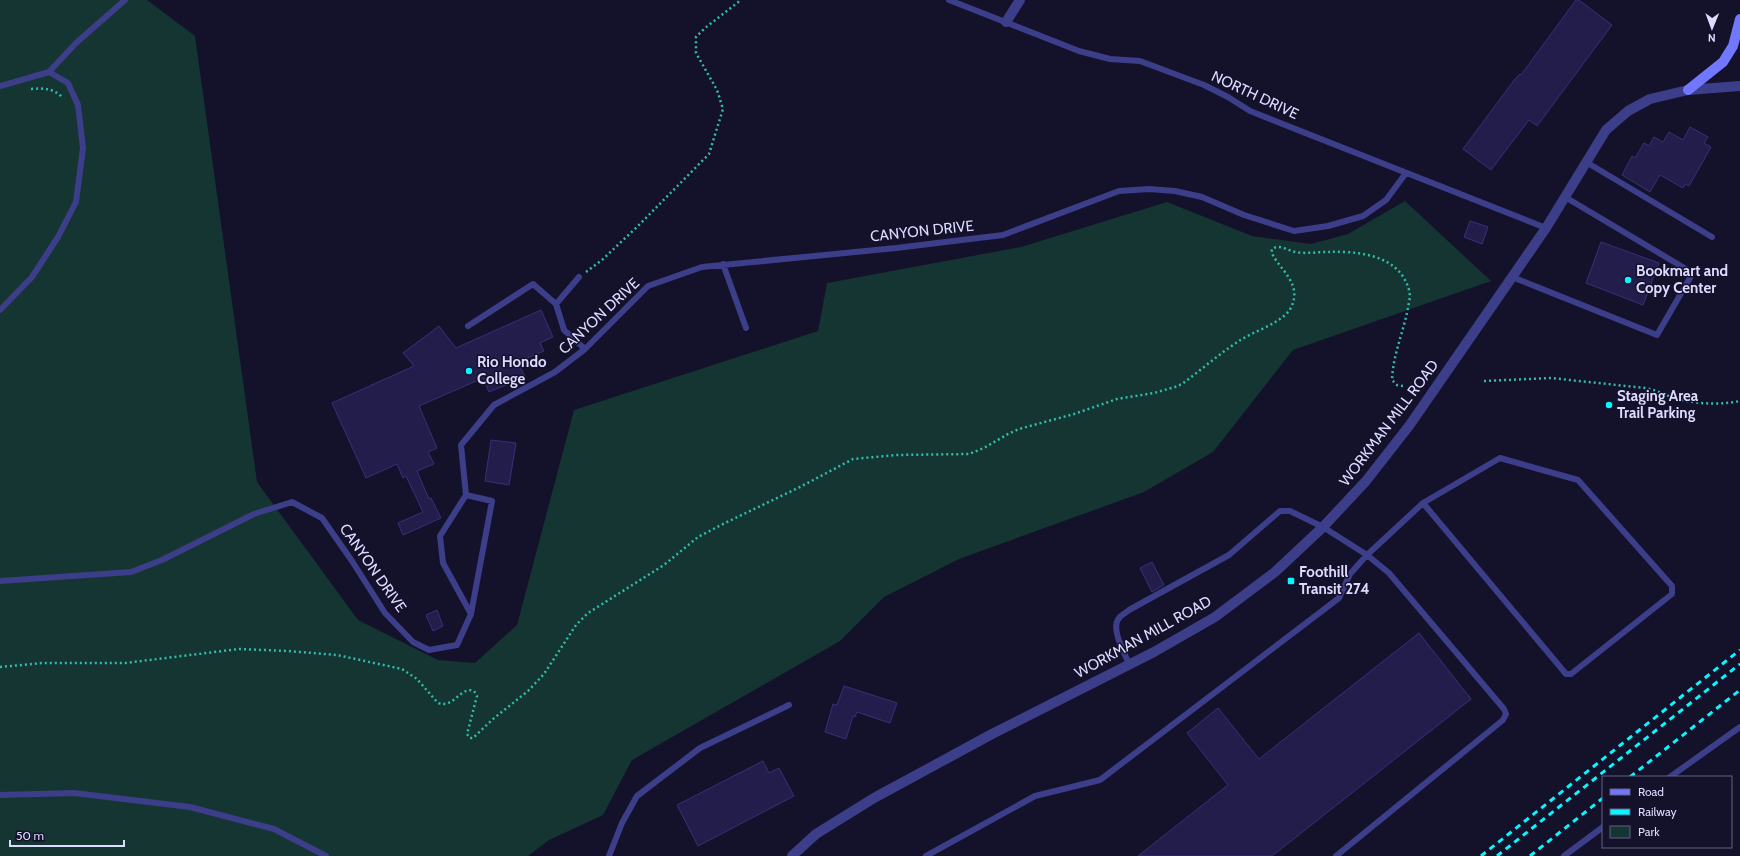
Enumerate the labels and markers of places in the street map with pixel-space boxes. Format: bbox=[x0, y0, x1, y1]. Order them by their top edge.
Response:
place label: Bookmart and Copy Center bbox=[1636, 262, 1728, 297]
marker: Bookmart and Copy Center bbox=[1623, 275, 1633, 285]
place label: Rio Hondo College bbox=[477, 353, 547, 388]
marker: Rio Hondo College bbox=[464, 366, 474, 376]
place label: Staging Area Trail Parking bbox=[1617, 387, 1699, 422]
marker: Staging Area Trail Parking bbox=[1604, 400, 1614, 410]
place label: Foothill Transit 274 bbox=[1299, 563, 1370, 598]
marker: Foothill Transit 274 bbox=[1286, 576, 1296, 586]

